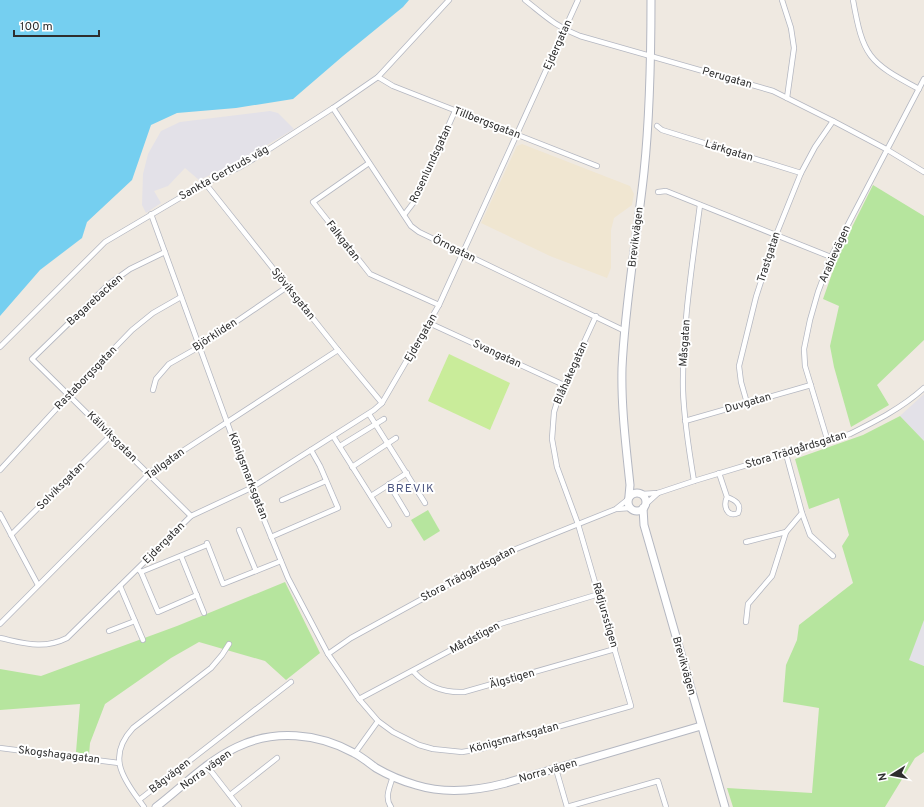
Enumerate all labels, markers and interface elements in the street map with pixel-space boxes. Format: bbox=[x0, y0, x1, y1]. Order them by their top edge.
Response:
scale bar bbox=[14, 12, 99, 38]
street label: Ejdergatan bbox=[541, 18, 575, 72]
text: 100 m bbox=[20, 19, 53, 35]
street label: Perugatan bbox=[700, 64, 754, 92]
street label: Tillbergsgatan bbox=[452, 104, 522, 142]
street label: Rosenlundsgatan bbox=[407, 122, 455, 206]
street label: Lärkgatan bbox=[703, 137, 755, 165]
street label: Sankta Gertruds väg bbox=[177, 143, 271, 203]
street label: Brevikvägen bbox=[625, 206, 647, 268]
street label: Falkgatan bbox=[323, 218, 363, 264]
street label: Arabievägen bbox=[816, 223, 854, 285]
street label: Trastgatan bbox=[754, 230, 784, 284]
street label: Örngatan bbox=[430, 232, 479, 266]
street label: Sjöviksgatan bbox=[268, 265, 318, 323]
street label: Bagarebacken bbox=[64, 271, 126, 329]
street label: Ejdergatan bbox=[401, 311, 441, 365]
street label: Björkliden bbox=[190, 315, 240, 355]
street label: Måsgatan bbox=[676, 319, 694, 367]
street label: Svangatan bbox=[470, 337, 524, 371]
street label: Blåhakegatan bbox=[551, 339, 591, 407]
street label: Rastaborgsgatan bbox=[52, 343, 120, 413]
street label: Duvgatan bbox=[723, 390, 773, 416]
street label: Källviksgatan bbox=[84, 409, 140, 465]
street label: Stora Trädgårdsgatan bbox=[744, 428, 848, 472]
street label: Königsmarksgatan bbox=[225, 431, 271, 521]
street label: Tallgatan bbox=[143, 445, 187, 483]
street label: Solviksgatan bbox=[34, 459, 88, 513]
district label: BREVIK bbox=[387, 481, 435, 497]
street label: Ejdergatan bbox=[140, 519, 188, 567]
street label: Stora Trädgårdsgatan bbox=[418, 543, 518, 605]
street label: Rådjursstigen bbox=[589, 581, 621, 649]
street label: Mårdstigen bbox=[448, 619, 502, 657]
street label: Brevikvägen bbox=[669, 635, 699, 697]
street label: Älgstigen bbox=[487, 665, 536, 692]
street label: Königsmarksgatan bbox=[468, 719, 560, 757]
street label: Skogshagagatan bbox=[17, 743, 101, 767]
street label: Norra vägen bbox=[178, 747, 234, 793]
street label: Bågvägen bbox=[146, 755, 194, 797]
north arrow bbox=[872, 755, 912, 795]
street label: Norra vägen bbox=[517, 756, 579, 786]
text: N bbox=[876, 772, 891, 782]

